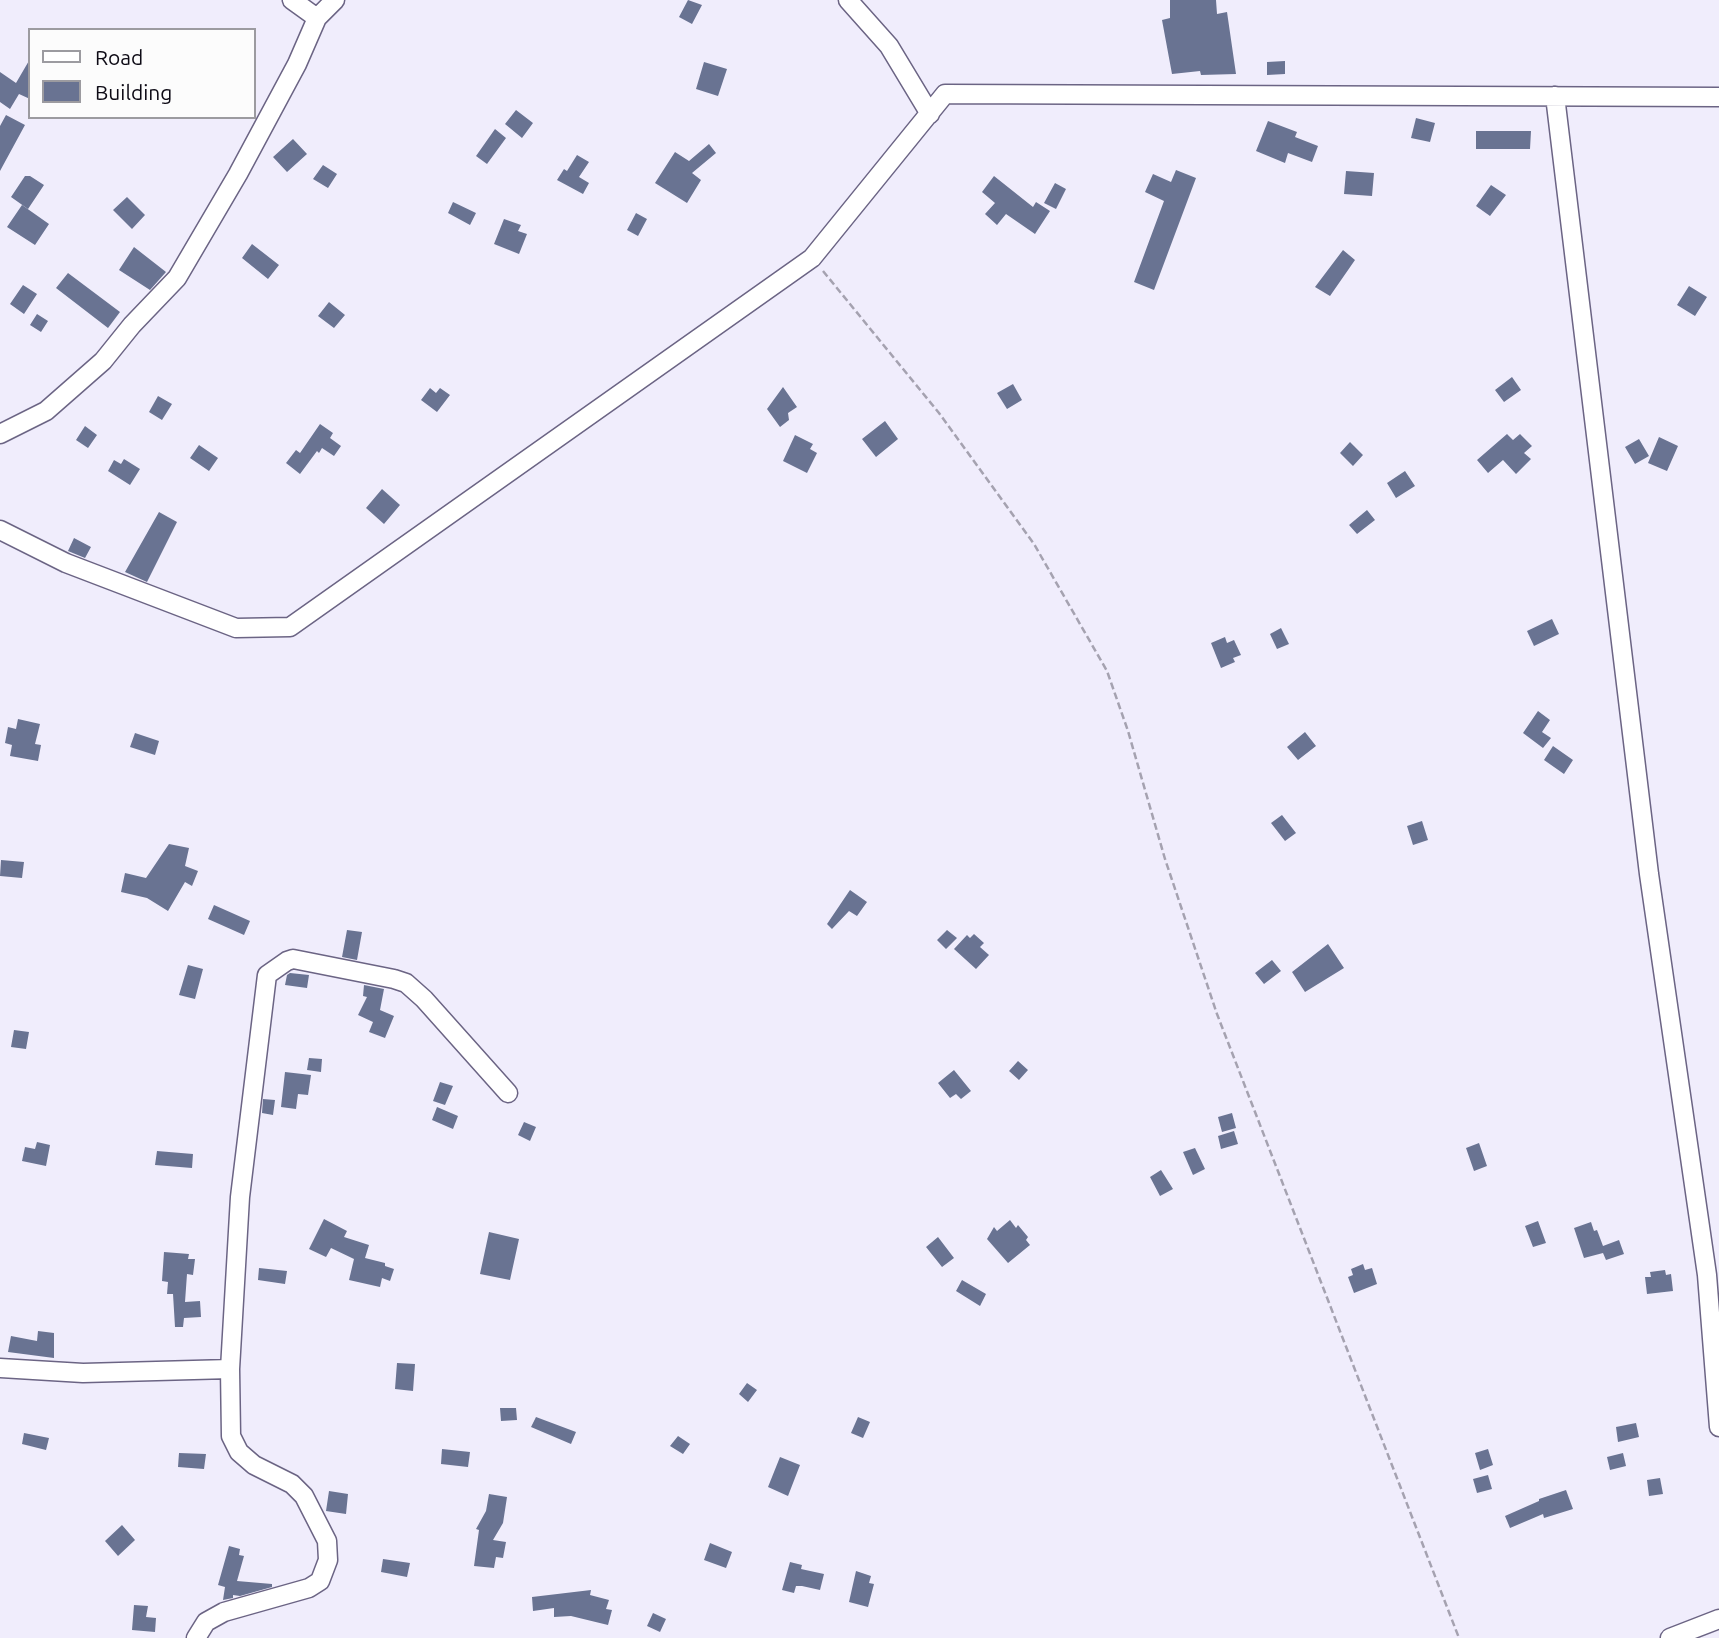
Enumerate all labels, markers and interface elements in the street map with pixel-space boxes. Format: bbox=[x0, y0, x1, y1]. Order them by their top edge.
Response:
legend bbox=[28, 28, 256, 119]
text: Road bbox=[95, 45, 143, 69]
text: Building bbox=[95, 80, 172, 104]

